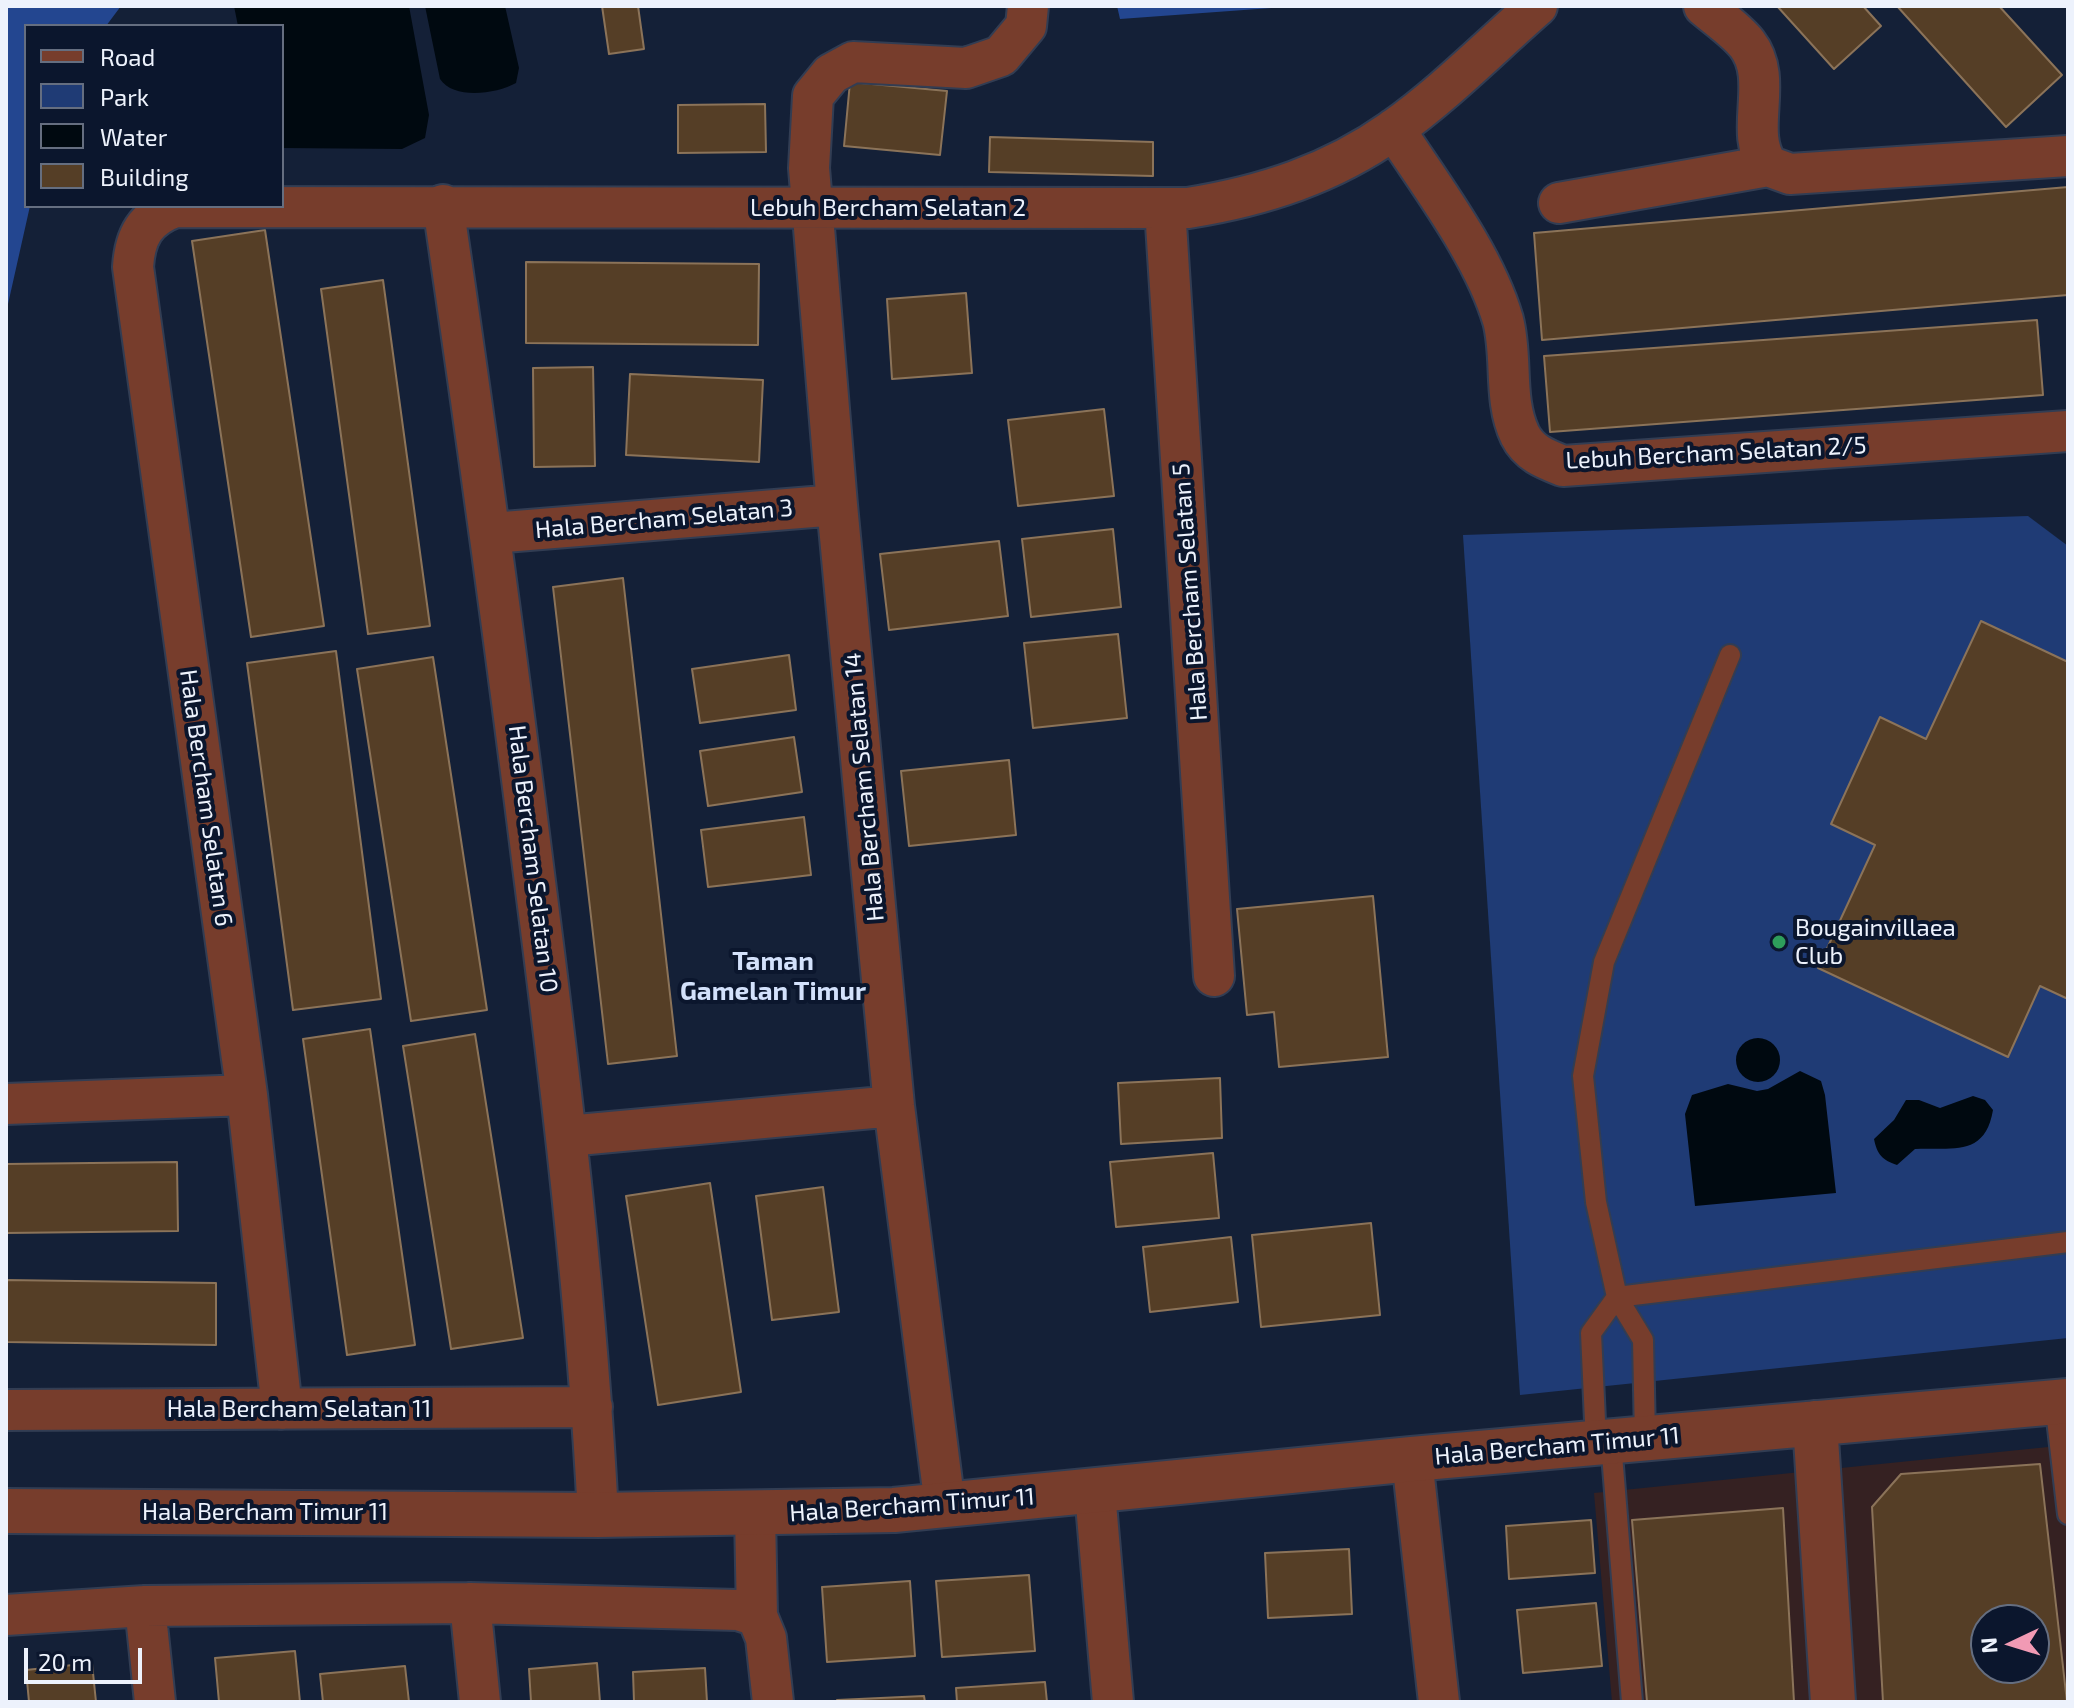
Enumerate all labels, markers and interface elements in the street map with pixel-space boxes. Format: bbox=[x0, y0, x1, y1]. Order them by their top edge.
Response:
legend bbox=[24, 24, 284, 208]
text: Road bbox=[100, 42, 155, 71]
text: Park bbox=[100, 82, 149, 111]
text: Water bbox=[100, 122, 167, 151]
text: Building bbox=[100, 162, 189, 191]
street label: Lebuh Bercham Selatan 2 bbox=[750, 194, 1026, 222]
street label: Lebuh Bercham Selatan 2/5 bbox=[1565, 431, 1867, 475]
street label: Hala Bercham Selatan 5 bbox=[1167, 462, 1213, 722]
street label: Hala Bercham Selatan 3 bbox=[534, 493, 794, 545]
street label: Hala Bercham Selatan 14 bbox=[838, 651, 890, 923]
street label: Hala Bercham Selatan 6 bbox=[174, 668, 238, 928]
street label: Hala Bercham Selatan 10 bbox=[502, 724, 564, 994]
place label: Bougainvillaea Club bbox=[1795, 914, 1956, 970]
marker: Bougainvillaea Club bbox=[1770, 933, 1788, 951]
district label: Taman Gamelan Timur bbox=[680, 945, 866, 1006]
street label: Hala Bercham Selatan 11 bbox=[167, 1395, 431, 1423]
street label: Hala Bercham Timur 11 bbox=[1433, 1421, 1681, 1471]
street label: Hala Bercham Timur 11 bbox=[788, 1482, 1036, 1528]
street label: Hala Bercham Timur 11 bbox=[142, 1498, 388, 1526]
north arrow bbox=[1970, 1604, 2050, 1684]
scale bar bbox=[28, 1632, 146, 1682]
text: N bbox=[1975, 1637, 2002, 1654]
text: 20 m bbox=[38, 1647, 92, 1676]

